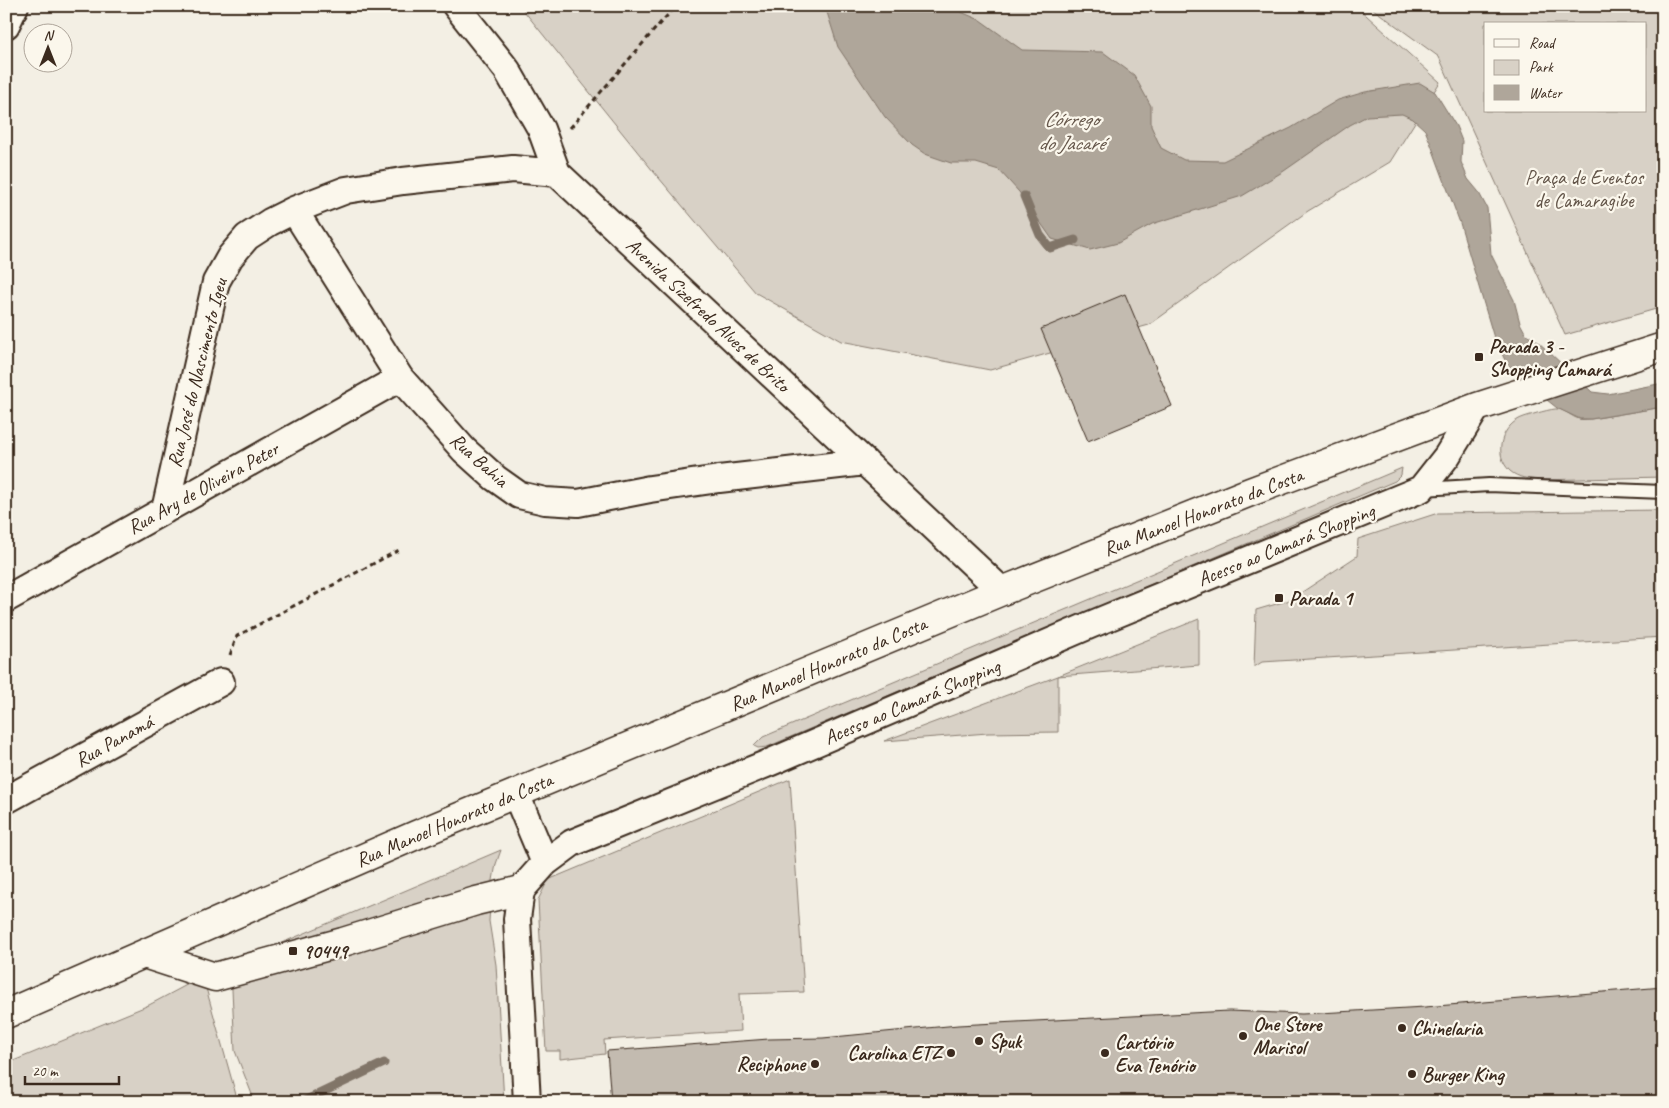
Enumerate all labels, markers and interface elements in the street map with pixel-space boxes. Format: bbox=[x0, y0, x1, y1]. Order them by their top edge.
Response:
north arrow bbox=[22, 22, 72, 72]
legend bbox=[1484, 22, 1646, 112]
text: N bbox=[44, 27, 55, 44]
text: Road bbox=[1529, 34, 1556, 53]
text: Park bbox=[1529, 58, 1554, 77]
text: Water bbox=[1529, 84, 1563, 103]
water label: Córrego do Jacaré bbox=[1038, 106, 1110, 156]
park label: Praça de Eventos de Camaragibe bbox=[1525, 165, 1645, 213]
street label: Avenida Sizefredo Alves de Brito bbox=[621, 233, 797, 399]
street label: Rua José do Nascimento Igeu bbox=[161, 275, 233, 470]
place label: Parada 3 - Shopping Camará bbox=[1489, 334, 1613, 382]
marker: Parada 3 - Shopping Camará bbox=[1473, 351, 1485, 363]
street label: Rua Bahia bbox=[445, 427, 515, 494]
street label: Rua Ary de Oliveira Peter bbox=[123, 435, 284, 540]
street label: Rua Manoel Honorato da Costa bbox=[1100, 462, 1308, 562]
street label: Acesso ao Camará Shopping bbox=[1194, 497, 1380, 592]
place label: Parada 1 bbox=[1289, 586, 1354, 611]
marker: Parada 1 bbox=[1273, 592, 1285, 604]
street label: Rua Manoel Honorato da Costa bbox=[726, 610, 932, 717]
street label: Acesso ao Camará Shopping bbox=[820, 653, 1005, 750]
street label: Rua Panamá bbox=[70, 708, 160, 773]
street label: Rua Manoel Honorato da Costa bbox=[352, 766, 558, 873]
place label: 90449 bbox=[303, 939, 350, 964]
marker: 90449 bbox=[287, 945, 299, 957]
place label: One Store Marisol bbox=[1253, 1012, 1323, 1060]
place label: Chinelaria bbox=[1412, 1016, 1484, 1041]
marker: Chinelaria bbox=[1396, 1022, 1408, 1034]
place label: Spuk bbox=[989, 1029, 1023, 1054]
place label: Cartório Eva Tenório bbox=[1115, 1030, 1197, 1078]
marker: One Store Marisol bbox=[1237, 1030, 1249, 1042]
marker: Spuk bbox=[973, 1035, 985, 1047]
place label: Carolina ETZ bbox=[848, 1041, 945, 1066]
marker: Carolina ETZ bbox=[945, 1047, 957, 1059]
marker: Cartório Eva Tenório bbox=[1099, 1047, 1111, 1059]
place label: Reciphone bbox=[737, 1052, 807, 1077]
scale bar bbox=[25, 1053, 119, 1085]
marker: Reciphone bbox=[809, 1058, 821, 1070]
text: 20 m bbox=[32, 1062, 59, 1081]
place label: Burger King bbox=[1422, 1062, 1505, 1087]
marker: Burger King bbox=[1406, 1068, 1418, 1080]

